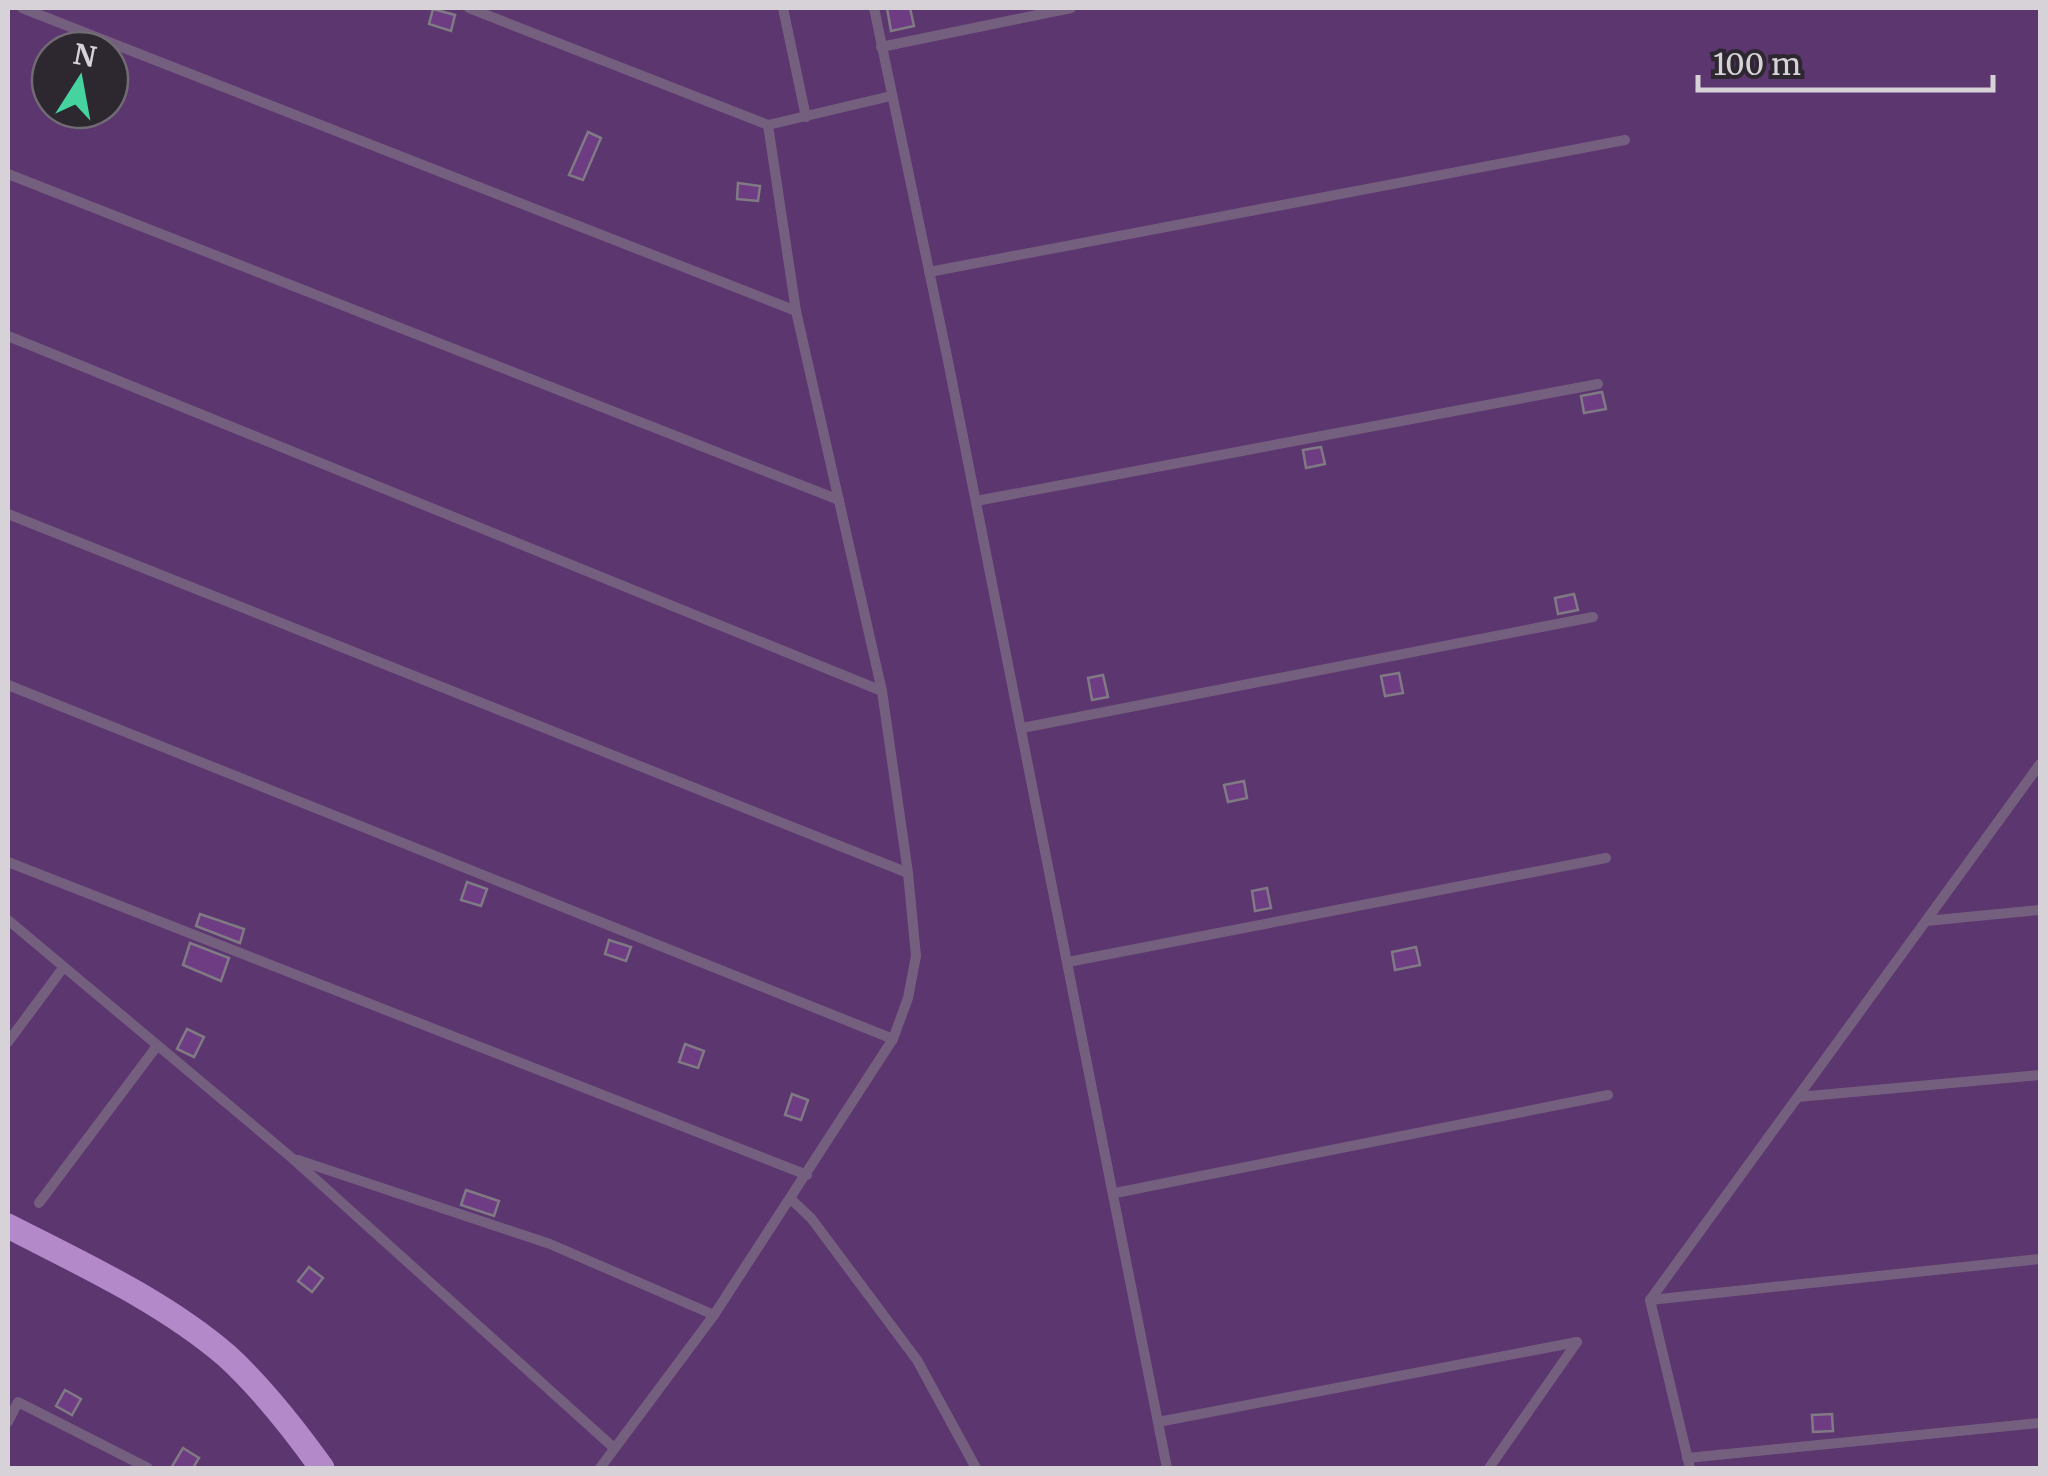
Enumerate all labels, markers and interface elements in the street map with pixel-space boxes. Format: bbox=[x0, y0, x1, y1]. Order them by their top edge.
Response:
north arrow bbox=[30, 30, 130, 130]
scale bar bbox=[1698, 30, 1993, 92]
text: N bbox=[70, 36, 99, 75]
text: 100 m bbox=[1713, 45, 1801, 83]

